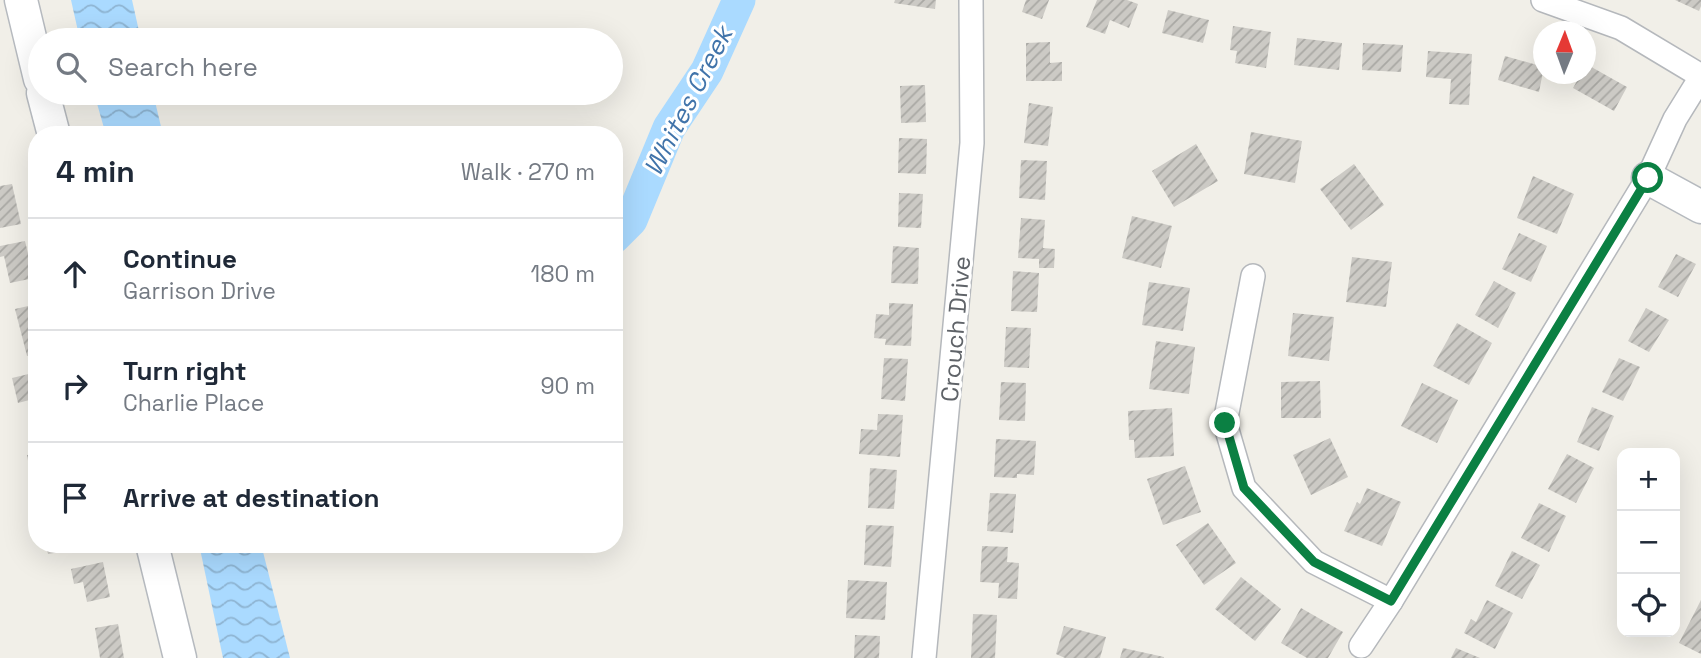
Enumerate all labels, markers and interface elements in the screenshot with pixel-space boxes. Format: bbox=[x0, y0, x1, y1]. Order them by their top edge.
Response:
water label: Whites Creek bbox=[636, 18, 742, 181]
north arrow bbox=[1533, 21, 1596, 84]
search box bbox=[28, 28, 623, 105]
icon: search bbox=[52, 48, 90, 86]
text: Search here bbox=[108, 50, 258, 84]
text: 4 min bbox=[56, 152, 135, 191]
text: Walk · 270 m bbox=[461, 157, 595, 187]
route start bbox=[1632, 162, 1663, 193]
text: Continue bbox=[123, 242, 237, 276]
icon: ahead bbox=[56, 255, 94, 293]
street label: Crouch Drive bbox=[934, 255, 977, 403]
text: 180 m bbox=[531, 259, 595, 289]
text: Garrison Drive bbox=[123, 276, 276, 306]
text: Turn right bbox=[123, 354, 247, 388]
icon: right bbox=[56, 367, 94, 405]
text: 90 m bbox=[540, 371, 595, 401]
text: Charlie Place bbox=[123, 388, 264, 418]
route end bbox=[1209, 407, 1240, 438]
map controls bbox=[1617, 448, 1680, 637]
button: + bbox=[1617, 448, 1680, 511]
icon: arrive bbox=[56, 479, 94, 517]
text: Arrive at destination bbox=[123, 481, 380, 515]
button: − bbox=[1617, 511, 1680, 574]
button: locate bbox=[1617, 574, 1680, 637]

